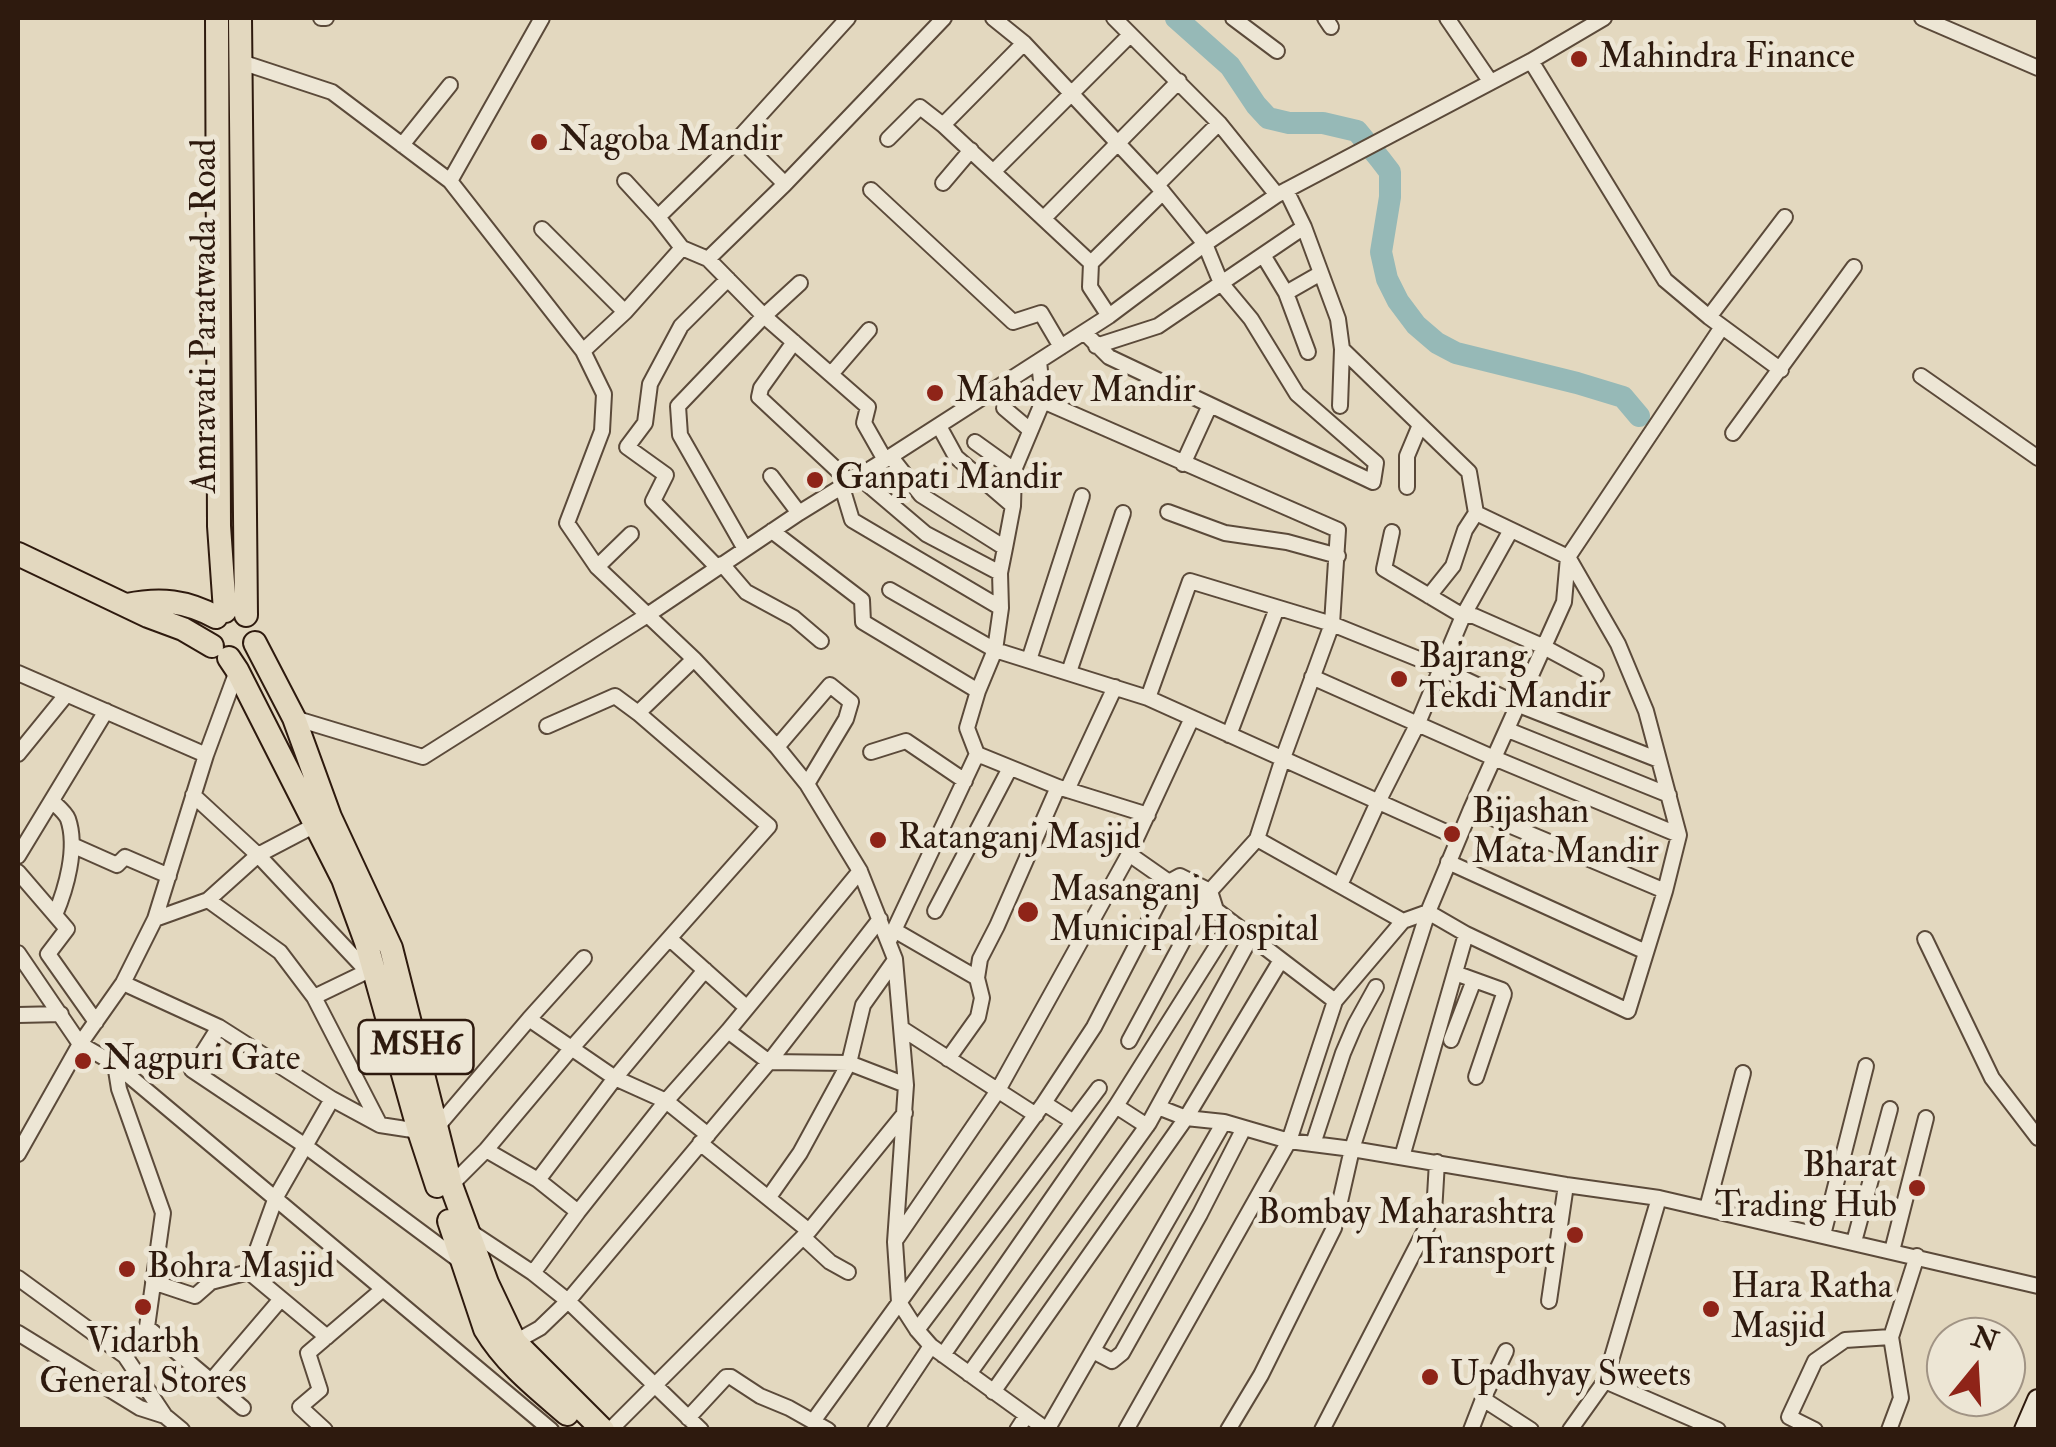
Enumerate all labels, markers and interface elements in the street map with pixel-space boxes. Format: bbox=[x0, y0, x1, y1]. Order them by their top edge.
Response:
place label: Mahindra Finance bbox=[1599, 38, 1855, 80]
marker: Mahindra Finance bbox=[1568, 48, 1590, 70]
place label: Nagoba Mandir bbox=[559, 121, 782, 163]
marker: Nagoba Mandir bbox=[528, 131, 550, 153]
street label: Amravati Paratwada Road bbox=[186, 139, 228, 493]
place label: Mahadev Mandir bbox=[955, 372, 1196, 414]
marker: Mahadev Mandir bbox=[924, 382, 946, 404]
place label: Ganpati Mandir bbox=[835, 459, 1062, 501]
marker: Ganpati Mandir bbox=[804, 469, 826, 491]
place label: Bajrang Tekdi Mandir bbox=[1419, 638, 1611, 720]
marker: Bajrang Tekdi Mandir bbox=[1388, 668, 1410, 690]
place label: Bijashan Mata Mandir bbox=[1472, 793, 1659, 875]
place label: Ratanganj Masjid bbox=[898, 819, 1141, 861]
marker: Bijashan Mata Mandir bbox=[1441, 823, 1463, 845]
marker: Ratanganj Masjid bbox=[867, 829, 889, 851]
place label: Masanganj Municipal Hospital bbox=[1050, 871, 1319, 953]
marker: Masanganj Municipal Hospital bbox=[1015, 899, 1041, 925]
road number: MSH6 bbox=[358, 1020, 474, 1074]
place label: Nagpuri Gate bbox=[103, 1040, 300, 1082]
marker: Nagpuri Gate bbox=[72, 1050, 94, 1072]
place label: Bharat Trading Hub bbox=[1715, 1147, 1897, 1229]
marker: Bharat Trading Hub bbox=[1906, 1177, 1928, 1199]
place label: Bombay Maharashtra Transport bbox=[1257, 1194, 1555, 1276]
marker: Bombay Maharashtra Transport bbox=[1564, 1224, 1586, 1246]
place label: Bohra Masjid bbox=[147, 1248, 334, 1290]
marker: Bohra Masjid bbox=[116, 1258, 138, 1280]
place label: Hara Ratha Masjid bbox=[1731, 1268, 1892, 1350]
marker: Vidarbh General Stores bbox=[132, 1296, 154, 1318]
marker: Hara Ratha Masjid bbox=[1700, 1298, 1722, 1320]
north arrow bbox=[1926, 1317, 2026, 1417]
text: N bbox=[1967, 1319, 2002, 1360]
place label: Vidarbh General Stores bbox=[39, 1323, 247, 1405]
place label: Upadhyay Sweets bbox=[1450, 1356, 1691, 1398]
marker: Upadhyay Sweets bbox=[1419, 1366, 1441, 1388]

